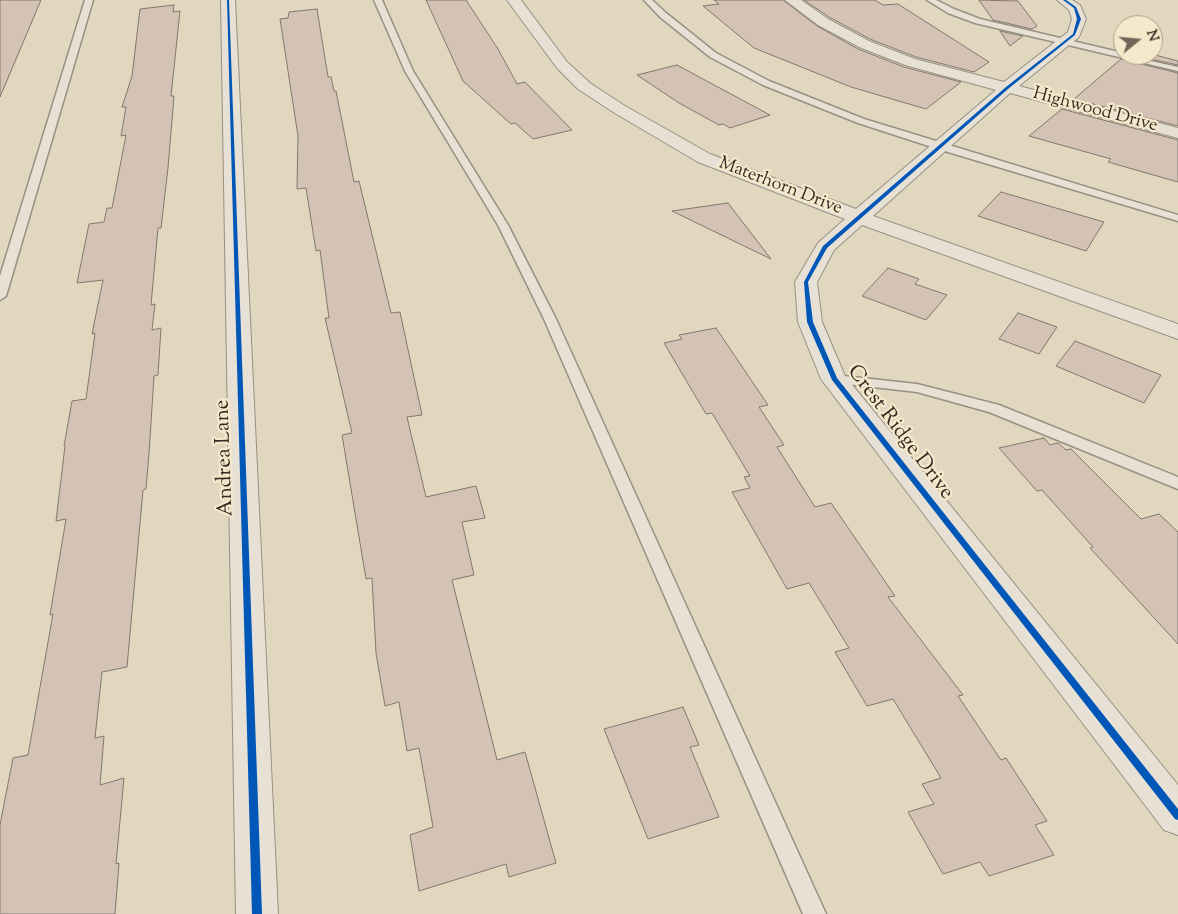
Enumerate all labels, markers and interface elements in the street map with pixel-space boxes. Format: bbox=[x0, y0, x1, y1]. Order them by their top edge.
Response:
north arrow bbox=[1113, 15, 1163, 65]
text: N bbox=[1140, 28, 1163, 44]
street label: Highwood Drive bbox=[1030, 84, 1160, 138]
street label: Materhorn Drive bbox=[715, 154, 845, 220]
street label: Crest Ridge Drive bbox=[840, 361, 958, 505]
street label: Andrea Lane bbox=[211, 399, 241, 517]

